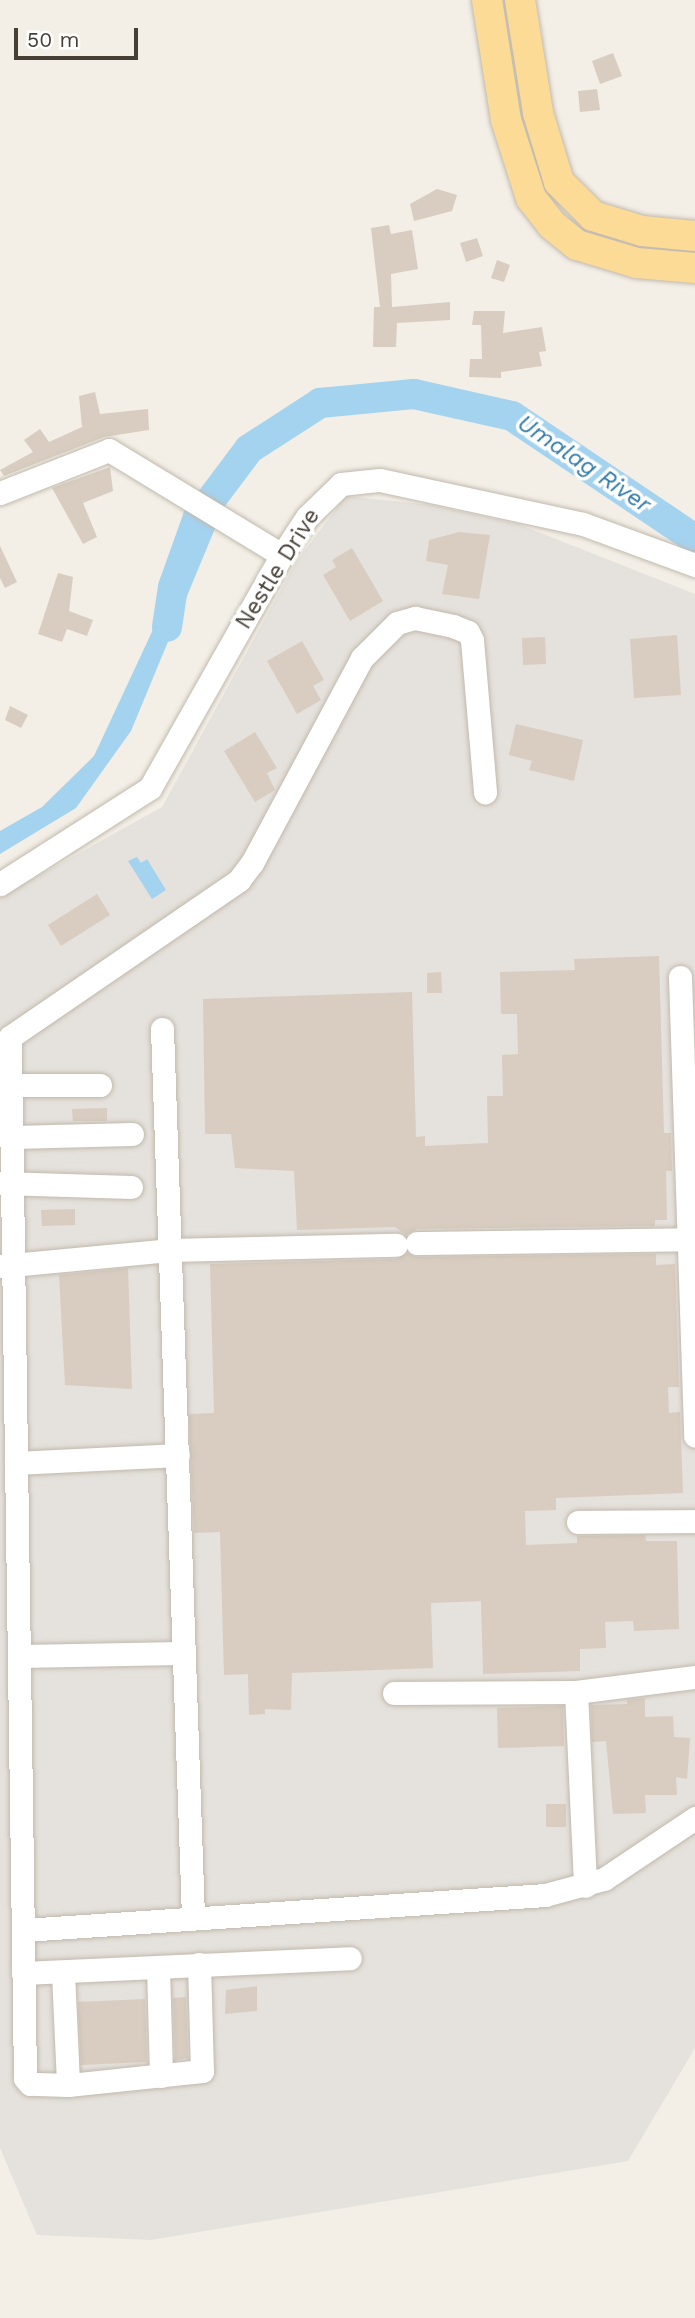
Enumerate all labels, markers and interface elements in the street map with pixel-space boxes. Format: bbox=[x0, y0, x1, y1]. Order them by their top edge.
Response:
scale bar bbox=[18, 14, 142, 58]
text: 50 m bbox=[27, 27, 79, 52]
water label: Umalag River bbox=[512, 409, 656, 519]
street label: Nestle Drive bbox=[230, 504, 326, 634]

